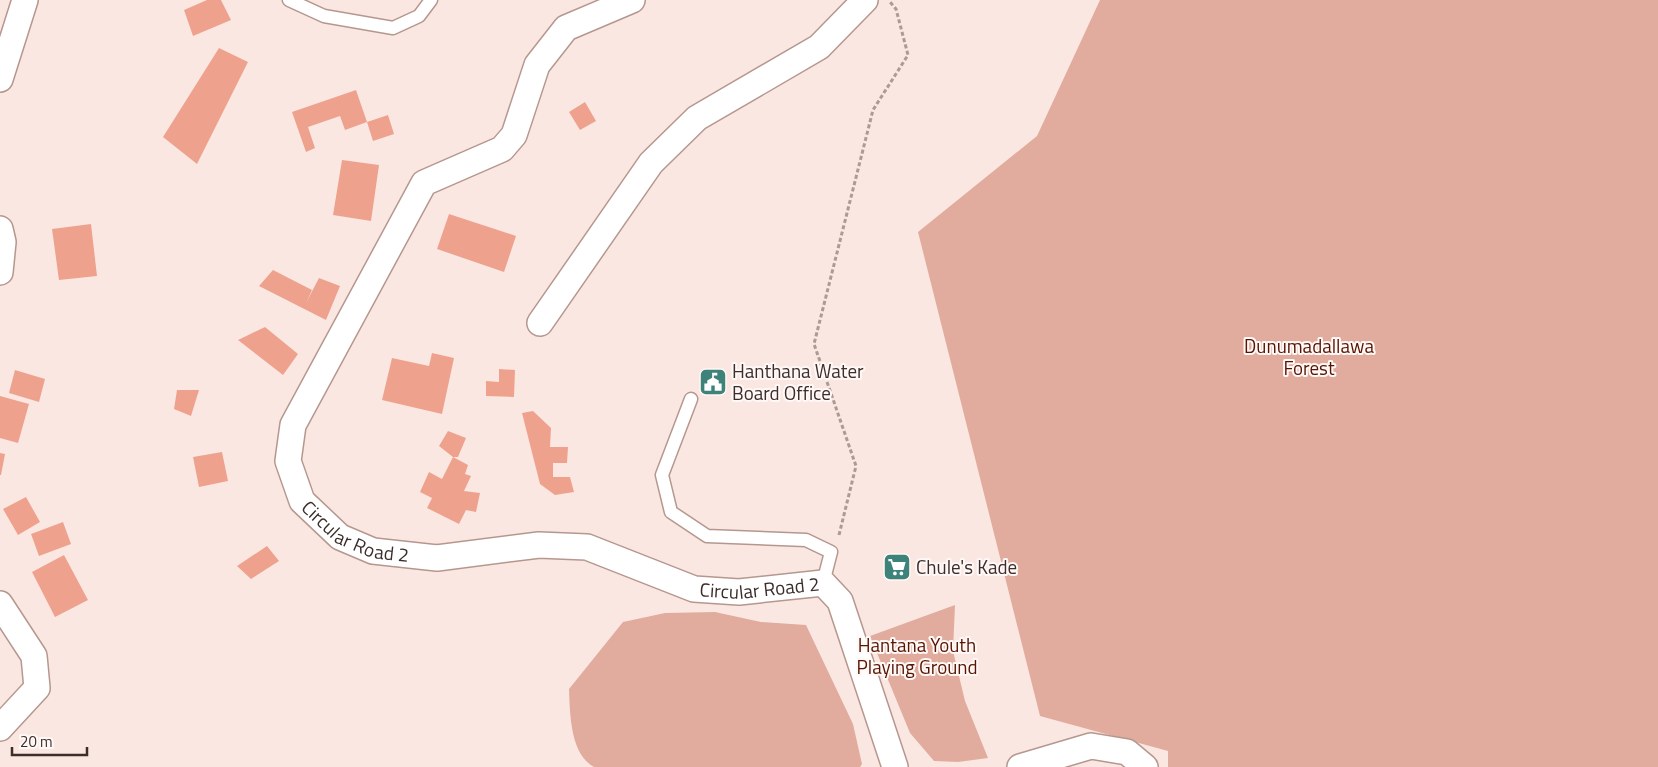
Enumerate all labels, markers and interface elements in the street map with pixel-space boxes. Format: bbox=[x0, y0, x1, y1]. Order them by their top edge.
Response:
park label: Dunumadallawa Forest bbox=[1244, 331, 1374, 382]
place label: Hanthana Water Board Office bbox=[732, 356, 864, 407]
public building icon: Hanthana Water Board Office bbox=[698, 367, 728, 397]
street label: Circular Road 2 bbox=[295, 493, 410, 569]
supermarket icon: Chule's Kade bbox=[882, 552, 912, 582]
place label: Chule's Kade bbox=[916, 552, 1017, 581]
street label: Circular Road 2 bbox=[699, 568, 821, 606]
park label: Hantana Youth Playing Ground bbox=[856, 630, 978, 681]
scale bar bbox=[12, 724, 88, 756]
text: 20 m bbox=[20, 730, 53, 753]

